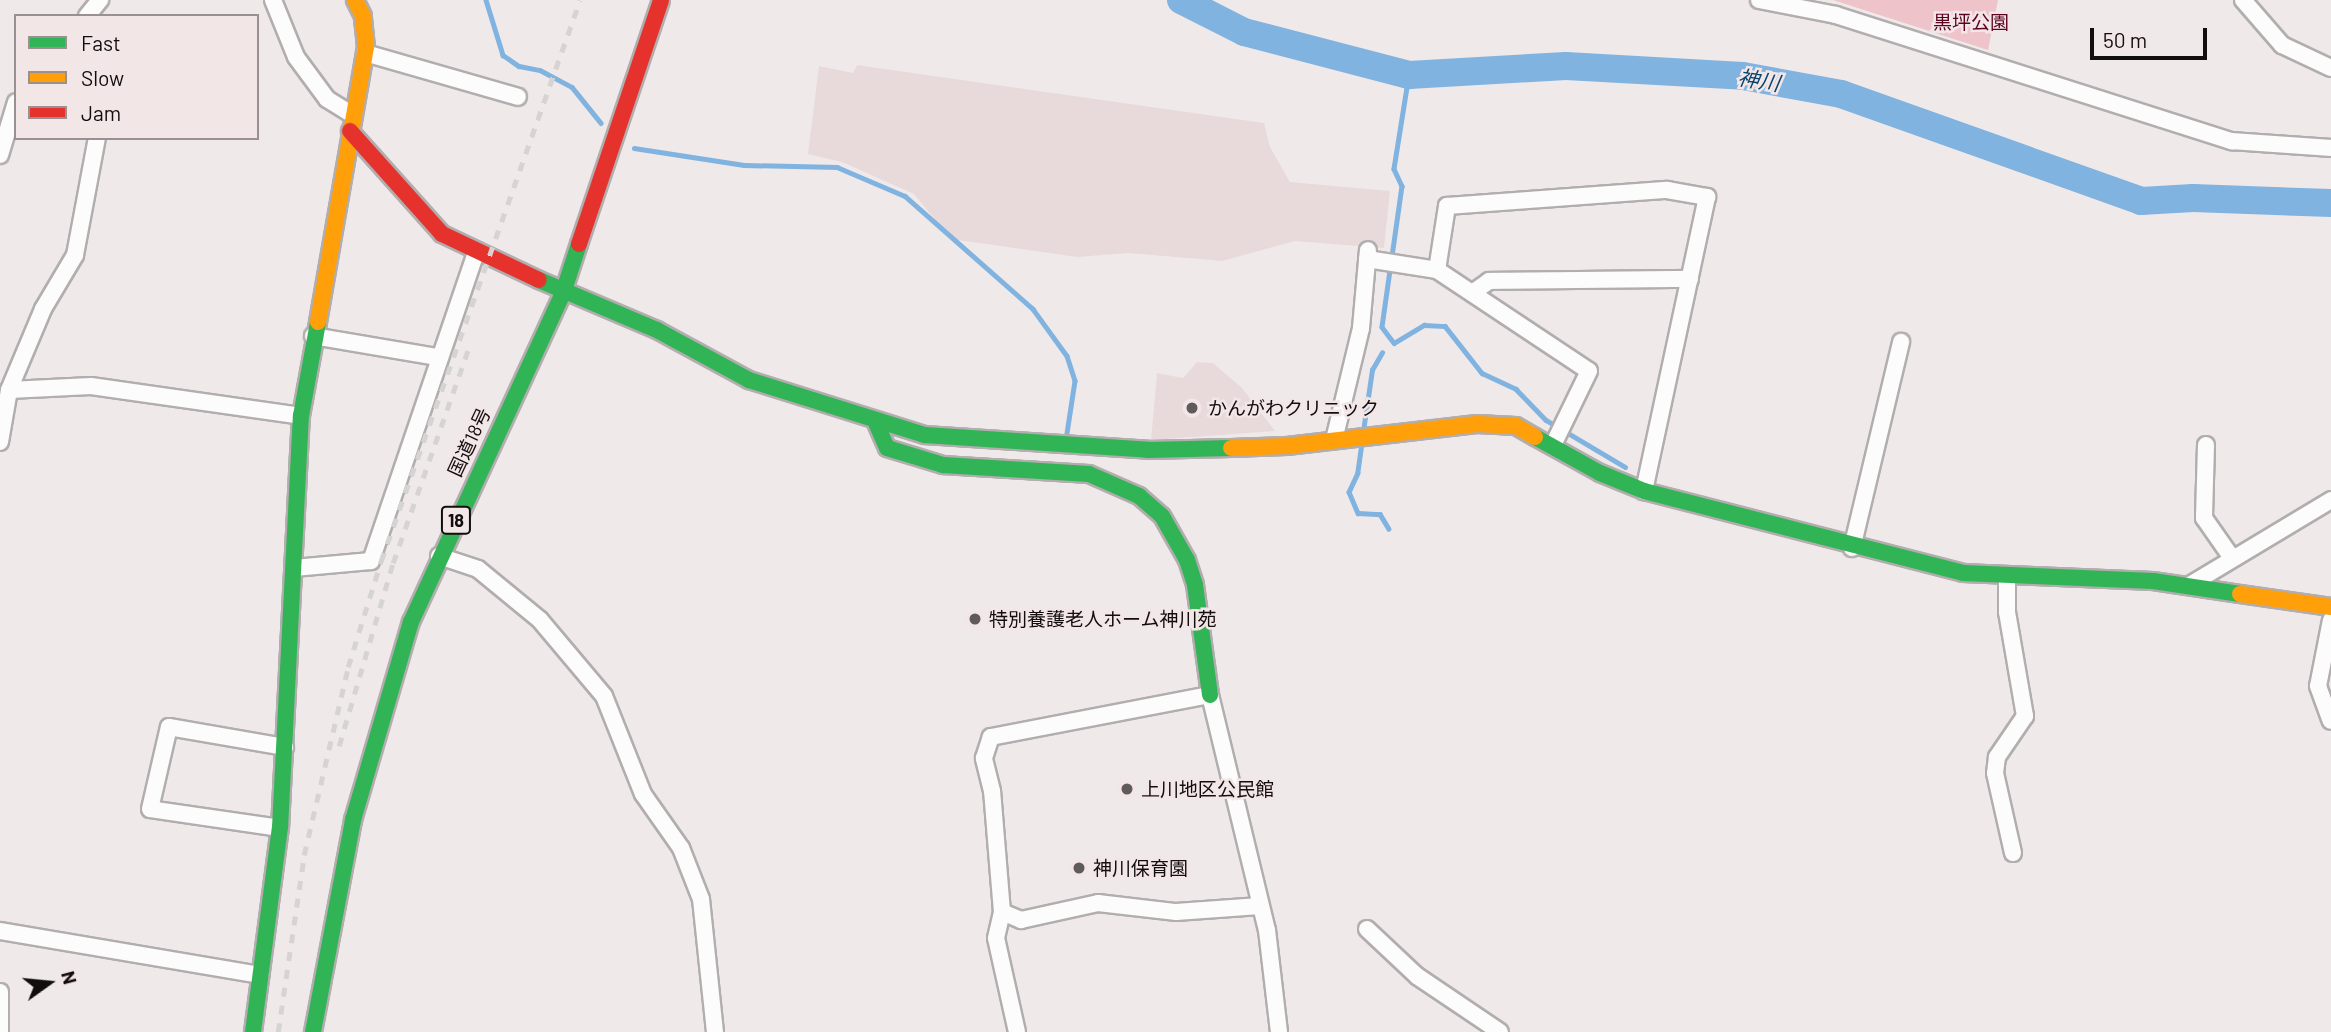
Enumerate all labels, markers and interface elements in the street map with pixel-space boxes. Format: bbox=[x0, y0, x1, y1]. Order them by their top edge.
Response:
park label: 黒坪公園 bbox=[1933, 11, 2009, 33]
legend bbox=[14, 14, 259, 140]
scale bar bbox=[2093, 14, 2210, 58]
text: 50 m bbox=[2103, 27, 2147, 52]
text: Fast bbox=[81, 30, 121, 55]
water label: 神川 bbox=[1736, 64, 1782, 96]
text: Slow bbox=[81, 65, 124, 90]
text: Jam bbox=[81, 100, 121, 125]
place label: かんがわクリニック bbox=[1208, 397, 1379, 419]
marker: かんがわクリニック bbox=[1182, 398, 1202, 418]
street label: 国道18号 bbox=[443, 404, 495, 480]
road number: 18 bbox=[440, 506, 472, 534]
place label: 特別養護老人ホーム神川苑 bbox=[989, 608, 1217, 630]
marker: 特別養護老人ホーム神川苑 bbox=[967, 611, 983, 627]
place label: 上川地区公民館 bbox=[1141, 778, 1274, 800]
marker: 上川地区公民館 bbox=[1119, 781, 1135, 797]
place label: 神川保育園 bbox=[1093, 857, 1188, 879]
marker: 神川保育園 bbox=[1071, 860, 1087, 876]
north arrow bbox=[14, 948, 84, 1018]
text: N bbox=[57, 968, 83, 987]

